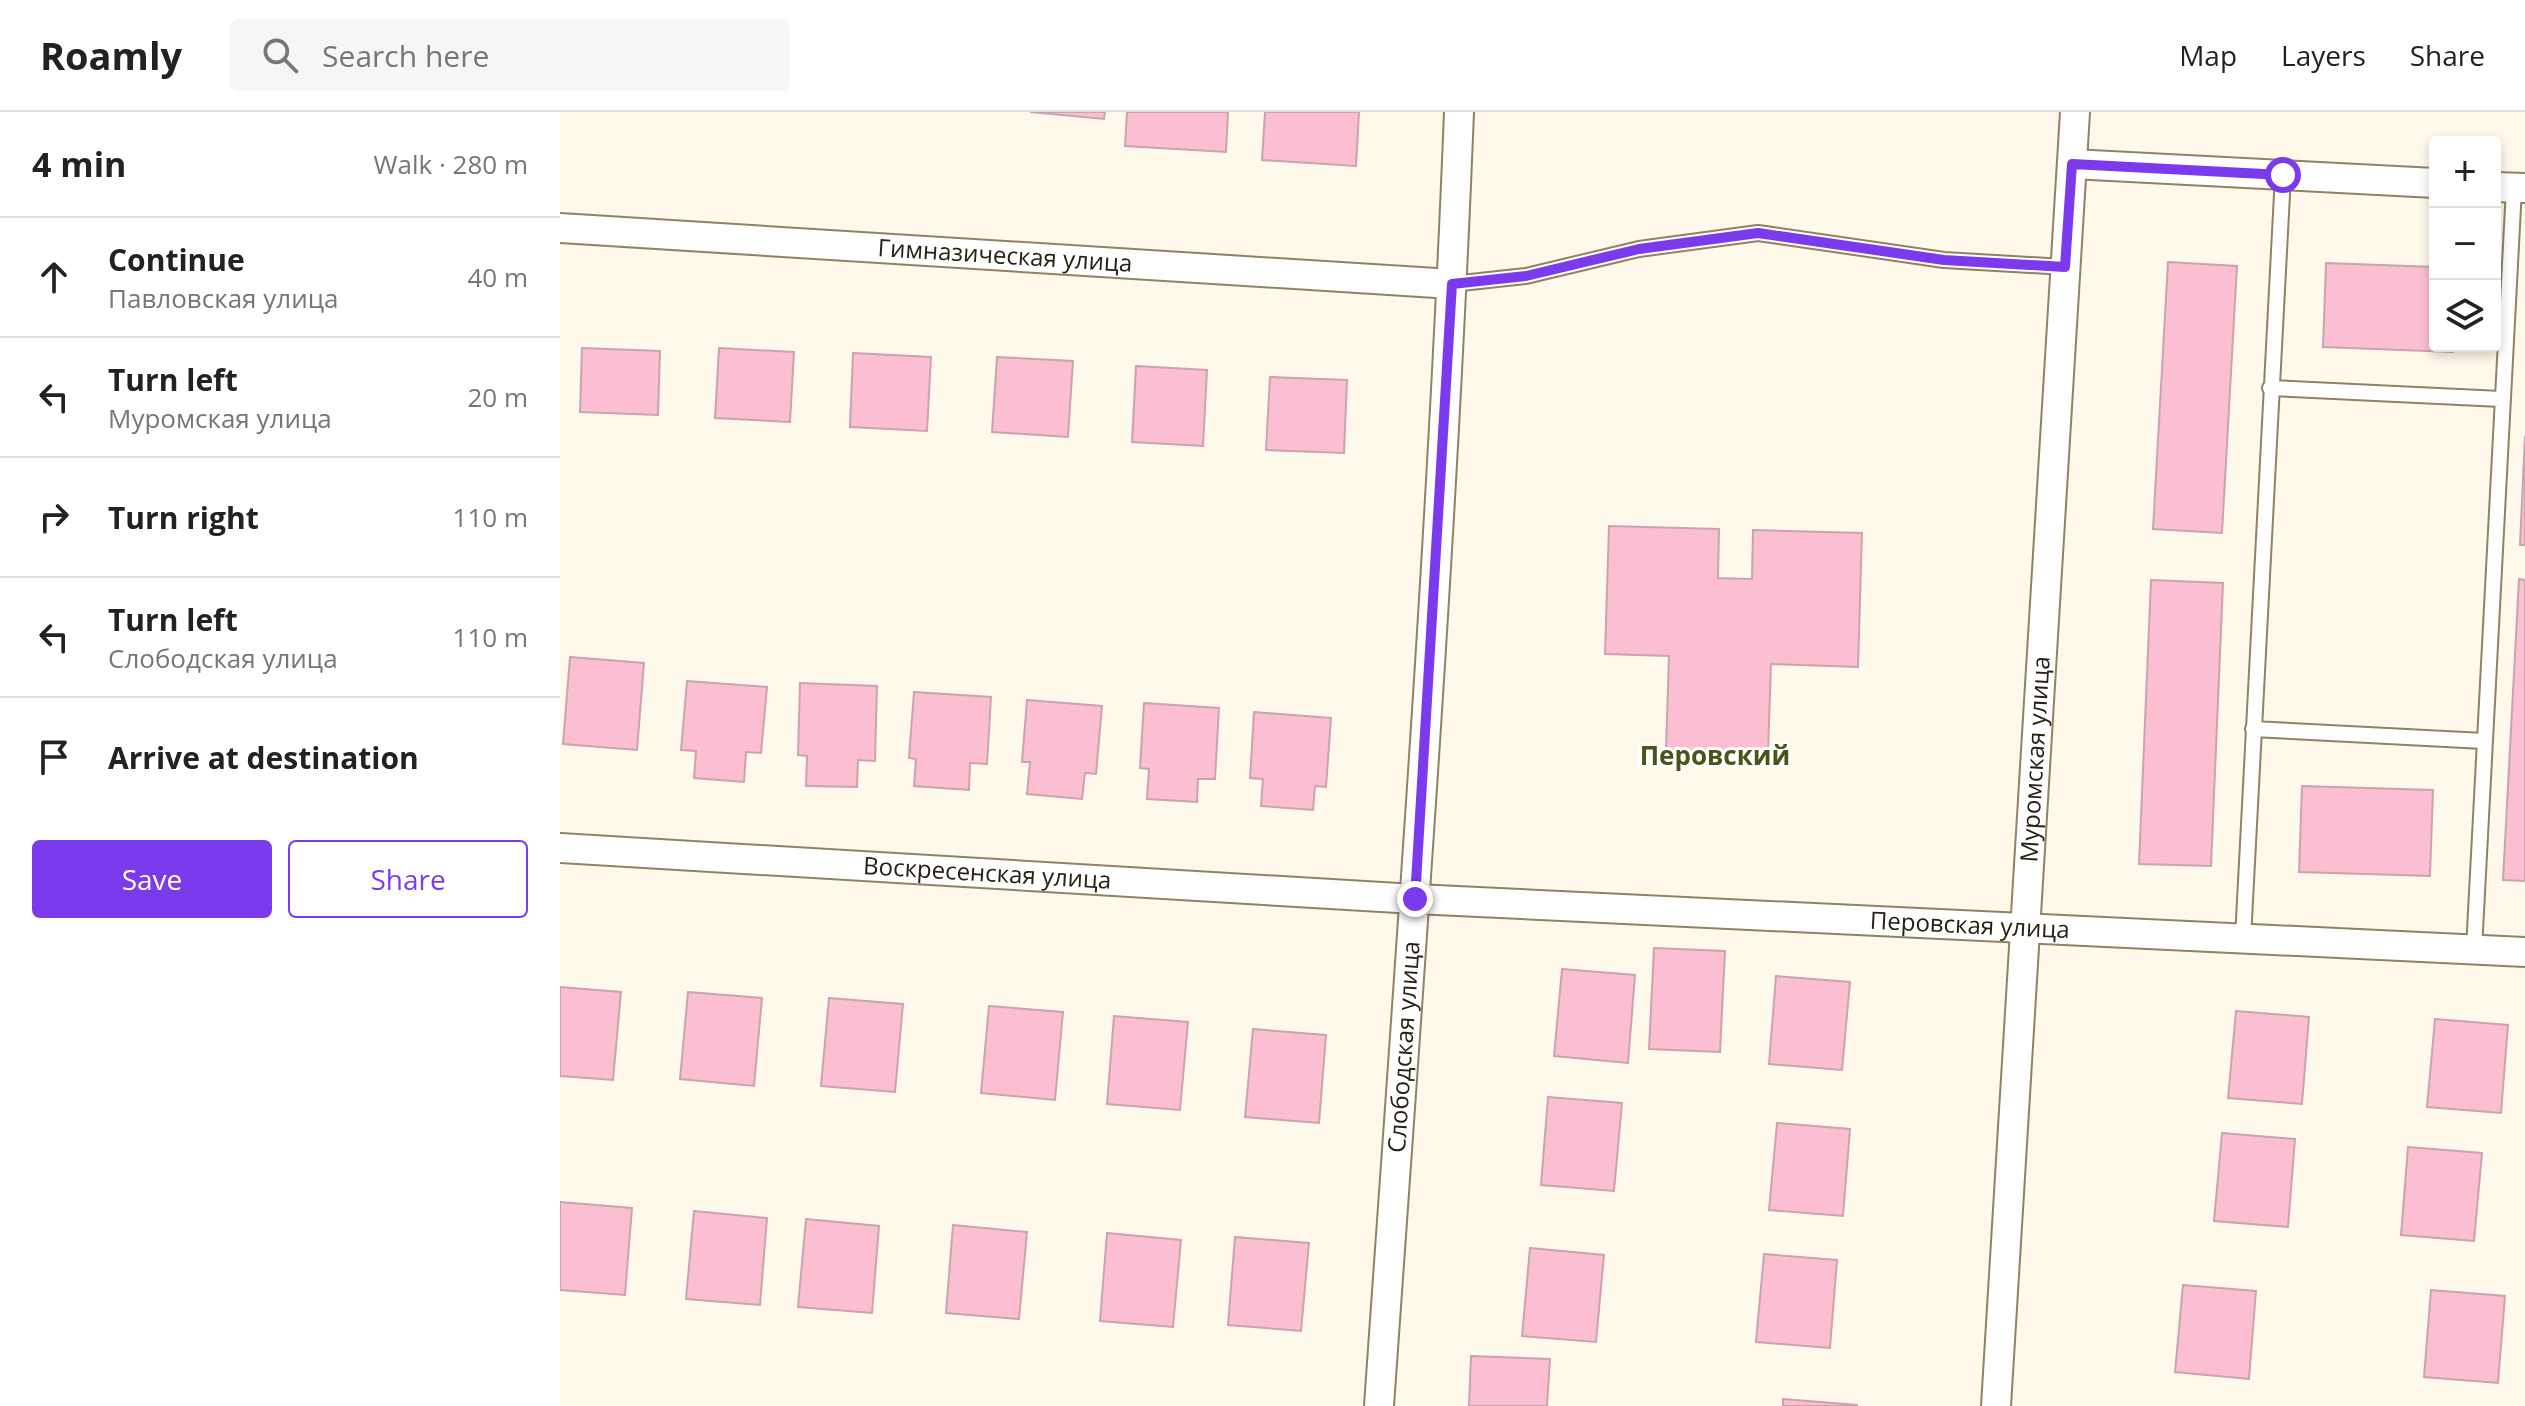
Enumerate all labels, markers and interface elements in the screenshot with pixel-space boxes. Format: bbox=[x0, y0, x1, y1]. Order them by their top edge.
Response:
search box bbox=[230, 19, 790, 91]
text: Roamly bbox=[40, 29, 182, 81]
icon: search bbox=[258, 33, 302, 77]
text: Search here bbox=[322, 35, 489, 76]
text: Map bbox=[2179, 36, 2237, 74]
text: Layers bbox=[2281, 36, 2366, 74]
text: Share bbox=[2410, 36, 2485, 74]
map controls bbox=[2429, 136, 2501, 352]
button: + bbox=[2429, 136, 2501, 208]
text: 4 min bbox=[32, 141, 126, 187]
text: Walk · 280 m bbox=[374, 146, 528, 182]
route start bbox=[2265, 157, 2301, 193]
button: − bbox=[2429, 208, 2501, 280]
street label: Гимназическая улица bbox=[877, 230, 1134, 279]
text: Continue bbox=[108, 239, 245, 280]
icon: ahead bbox=[32, 255, 76, 299]
text: 40 m bbox=[467, 259, 528, 295]
text: Павловская улица bbox=[108, 280, 338, 316]
button: layers bbox=[2429, 280, 2501, 352]
text: Turn left bbox=[108, 359, 238, 400]
icon: left bbox=[32, 375, 76, 419]
text: 20 m bbox=[467, 379, 528, 415]
text: Муромская улица bbox=[108, 400, 332, 436]
icon: right bbox=[32, 495, 76, 539]
text: Turn right bbox=[108, 497, 259, 538]
text: 110 m bbox=[453, 499, 528, 535]
text: Turn left bbox=[108, 599, 238, 640]
icon: left bbox=[32, 615, 76, 659]
text: 110 m bbox=[453, 619, 528, 655]
text: Слободская улица bbox=[108, 640, 338, 676]
street label: Муромская улица bbox=[2011, 655, 2057, 863]
icon: arrive bbox=[32, 735, 76, 779]
text: Arrive at destination bbox=[108, 737, 419, 778]
district label: Перовский bbox=[1640, 737, 1790, 773]
button: Save bbox=[32, 840, 272, 918]
button: Share bbox=[288, 840, 528, 918]
street label: Воскресенская улица bbox=[862, 848, 1112, 896]
route end bbox=[1397, 881, 1433, 917]
street label: Перовская улица bbox=[1869, 903, 2071, 945]
street label: Слободская улица bbox=[1379, 940, 1427, 1154]

